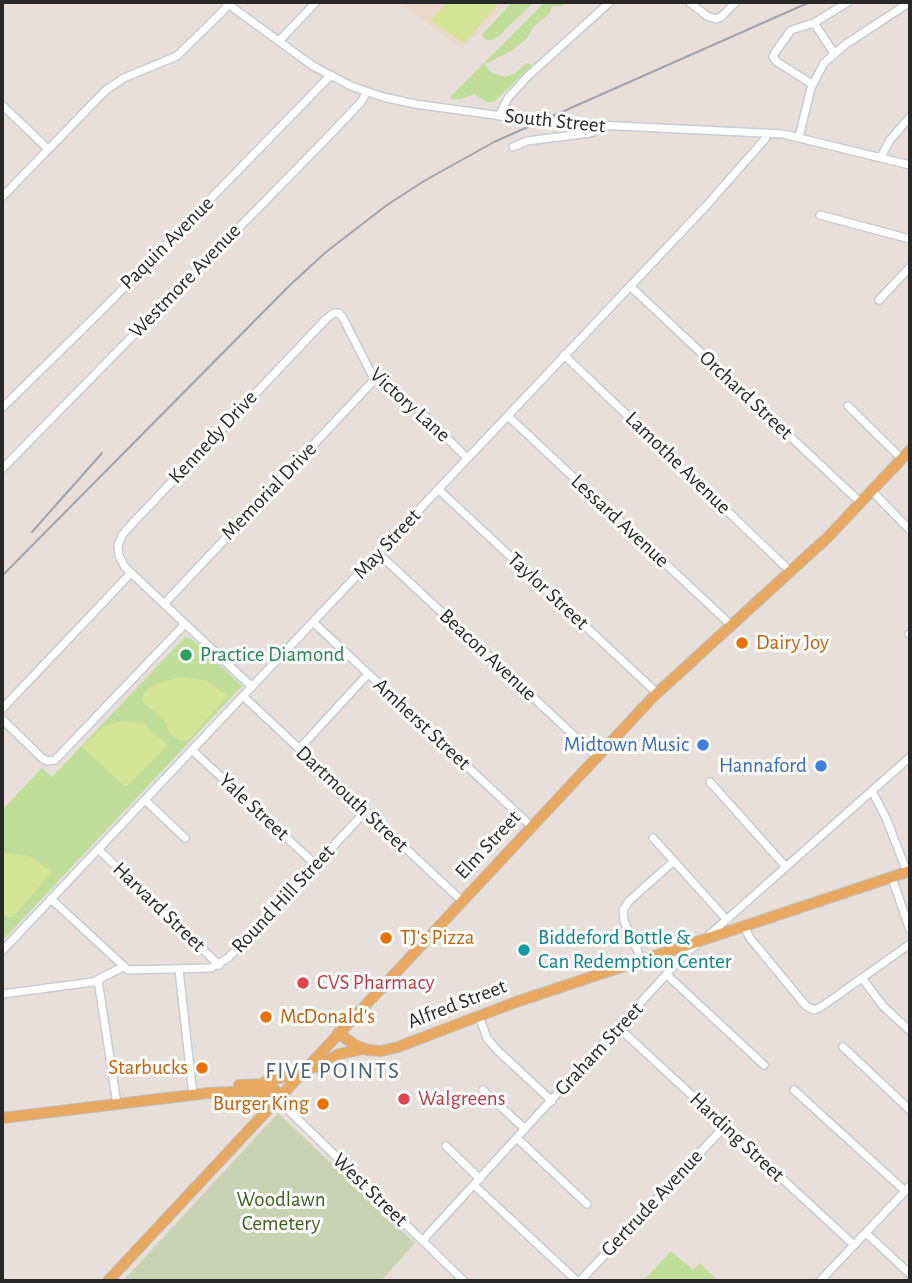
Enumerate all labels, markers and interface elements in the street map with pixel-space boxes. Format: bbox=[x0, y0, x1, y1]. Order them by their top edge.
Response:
street label: South Street bbox=[503, 103, 607, 139]
street label: Paquin Avenue bbox=[115, 191, 219, 295]
street label: Westmore Avenue bbox=[124, 218, 246, 344]
street label: Orchard Street bbox=[694, 345, 798, 445]
street label: Victory Lane bbox=[365, 362, 455, 448]
street label: Kennedy Drive bbox=[163, 385, 263, 489]
street label: Lamothe Avenue bbox=[620, 406, 736, 520]
street label: Memorial Drive bbox=[216, 437, 322, 545]
street label: Lessard Avenue bbox=[566, 469, 674, 573]
street label: May Street bbox=[348, 503, 426, 585]
street label: Taylor Street bbox=[502, 547, 594, 635]
street label: Beacon Avenue bbox=[434, 603, 542, 707]
place label: Dairy Joy bbox=[756, 630, 829, 656]
marker: Dairy Joy bbox=[734, 635, 750, 651]
place label: Practice Diamond bbox=[200, 642, 345, 668]
marker: Practice Diamond bbox=[178, 647, 194, 663]
street label: Amherst Street bbox=[368, 673, 476, 775]
place label: Midtown Music bbox=[564, 732, 689, 758]
marker: Midtown Music bbox=[695, 737, 711, 753]
street label: Dartmouth Street bbox=[290, 740, 414, 858]
place label: Hannaford bbox=[719, 753, 807, 779]
marker: Hannaford bbox=[813, 758, 829, 774]
street label: Yale Street bbox=[214, 768, 294, 846]
street label: Elm Street bbox=[450, 805, 526, 885]
street label: Round Hill Street bbox=[226, 839, 340, 959]
street label: Harvard Street bbox=[107, 857, 211, 957]
place label: TJ's Pizza bbox=[400, 925, 475, 951]
place label: Biddeford Bottle & Can Redemption Center bbox=[538, 925, 731, 975]
marker: TJ's Pizza bbox=[378, 930, 394, 946]
marker: Biddeford Bottle & Can Redemption Center bbox=[516, 942, 532, 958]
place label: CVS Pharmacy bbox=[317, 970, 434, 996]
street label: Alfred Street bbox=[404, 974, 510, 1034]
marker: CVS Pharmacy bbox=[295, 975, 311, 991]
street label: Graham Street bbox=[549, 997, 649, 1101]
place label: McDonald's bbox=[280, 1004, 375, 1030]
marker: McDonald's bbox=[258, 1009, 274, 1025]
place label: Starbucks bbox=[108, 1055, 188, 1081]
district label: FIVE POINTS bbox=[267, 1057, 399, 1085]
marker: Starbucks bbox=[194, 1060, 210, 1076]
place label: Walgreens bbox=[418, 1086, 505, 1112]
street label: Harding Street bbox=[684, 1087, 790, 1187]
place label: Burger King bbox=[213, 1091, 309, 1117]
marker: Walgreens bbox=[396, 1091, 412, 1107]
marker: Burger King bbox=[315, 1096, 331, 1112]
street label: Gertrude Avenue bbox=[596, 1144, 708, 1262]
street label: West Street bbox=[327, 1148, 413, 1232]
park label: Woodlawn Cemetery bbox=[237, 1187, 325, 1237]

